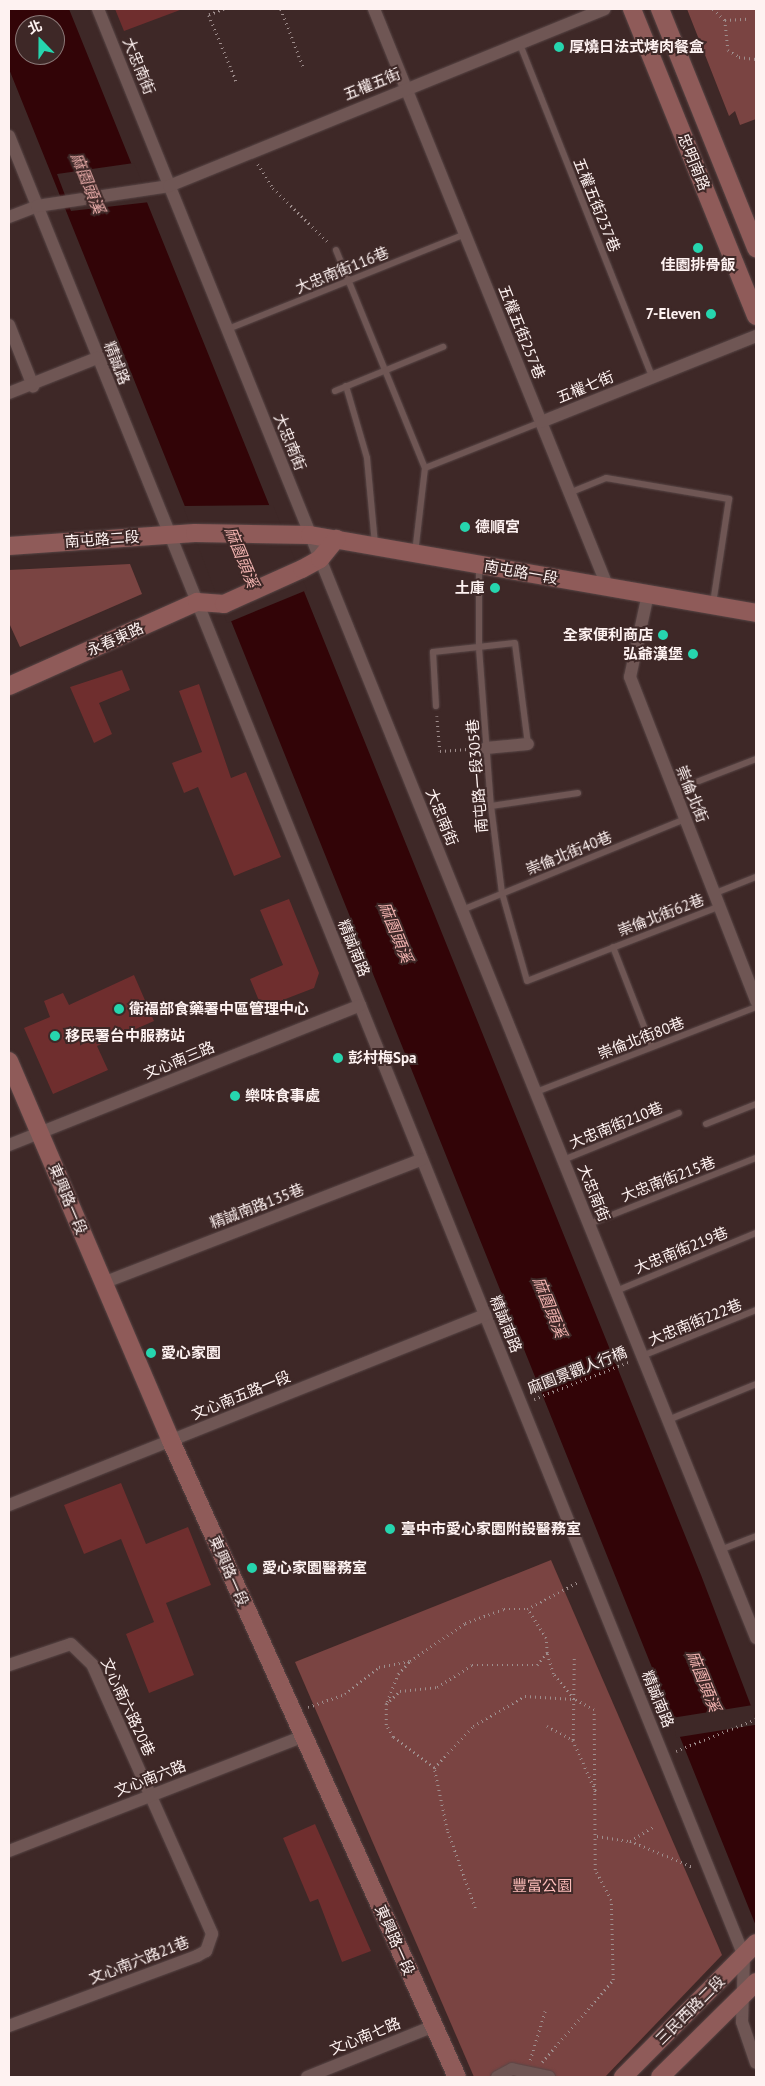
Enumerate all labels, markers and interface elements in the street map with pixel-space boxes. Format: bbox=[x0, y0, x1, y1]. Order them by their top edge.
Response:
north arrow bbox=[15, 15, 65, 65]
text: 北 bbox=[25, 16, 45, 38]
street label: 大忠南街 bbox=[119, 35, 159, 97]
place label: 厚燒日法式烤肉餐盒 bbox=[569, 38, 704, 56]
marker: 厚燒日法式烤肉餐盒 bbox=[553, 41, 565, 53]
street label: 五權五街 bbox=[341, 64, 403, 104]
street label: 忠明南路 bbox=[674, 131, 714, 193]
water label: 麻園頭溪 bbox=[67, 150, 109, 216]
street label: 五權五街237巷 bbox=[570, 155, 624, 255]
marker: 佳園排骨飯 bbox=[692, 242, 704, 254]
street label: 大忠南街116巷 bbox=[292, 243, 392, 297]
place label: 佳園排骨飯 bbox=[661, 256, 735, 274]
street label: 五權五街257巷 bbox=[495, 282, 549, 382]
place label: 7-Eleven bbox=[646, 305, 701, 323]
marker: 7-Eleven bbox=[705, 308, 717, 320]
street label: 精誠路 bbox=[100, 339, 134, 387]
street label: 五權七街 bbox=[554, 367, 616, 407]
street label: 大忠南街 bbox=[270, 411, 310, 473]
place label: 德順宮 bbox=[475, 518, 520, 536]
marker: 德順宮 bbox=[459, 521, 471, 533]
water label: 麻園頭溪 bbox=[221, 524, 263, 590]
street label: 南屯路二段 bbox=[64, 527, 140, 551]
street label: 南屯路一段 bbox=[483, 557, 559, 587]
place label: 土庫 bbox=[455, 579, 485, 597]
marker: 土庫 bbox=[489, 582, 501, 594]
street label: 永春東路 bbox=[84, 619, 146, 659]
place label: 全家便利商店 bbox=[563, 626, 653, 644]
marker: 全家便利商店 bbox=[657, 629, 669, 641]
place label: 弘爺漢堡 bbox=[623, 645, 683, 663]
marker: 弘爺漢堡 bbox=[687, 648, 699, 660]
street label: 南屯路一段305巷 bbox=[463, 718, 491, 834]
street label: 崇倫北街 bbox=[672, 763, 712, 825]
street label: 大忠南街 bbox=[422, 786, 462, 848]
street label: 崇倫北街40巷 bbox=[523, 828, 615, 878]
street label: 崇倫北街62巷 bbox=[615, 890, 707, 940]
water label: 麻園頭溪 bbox=[375, 899, 417, 965]
street label: 精誠南路 bbox=[334, 917, 374, 979]
place label: 衛福部食藥署中區管理中心 bbox=[129, 1000, 309, 1018]
marker: 衛福部食藥署中區管理中心 bbox=[113, 1003, 125, 1015]
street label: 崇倫北街80巷 bbox=[595, 1013, 687, 1063]
place label: 移民署台中服務站 bbox=[65, 1027, 185, 1045]
marker: 移民署台中服務站 bbox=[49, 1030, 61, 1042]
street label: 文心南三路 bbox=[141, 1038, 217, 1082]
place label: 彭村梅Spa bbox=[348, 1049, 416, 1067]
marker: 彭村梅Spa bbox=[332, 1052, 344, 1064]
place label: 樂味食事處 bbox=[245, 1087, 320, 1105]
marker: 樂味食事處 bbox=[229, 1090, 241, 1102]
street label: 大忠南街210巷 bbox=[566, 1098, 666, 1152]
street label: 大忠南街215巷 bbox=[618, 1153, 718, 1205]
street label: 東興路一段 bbox=[45, 1161, 91, 1237]
street label: 大忠南街 bbox=[574, 1162, 614, 1224]
street label: 精誠南路135巷 bbox=[207, 1180, 307, 1232]
street label: 大忠南街219巷 bbox=[631, 1223, 731, 1277]
water label: 麻園頭溪 bbox=[529, 1274, 571, 1340]
street label: 精誠南路 bbox=[486, 1293, 526, 1355]
street label: 大忠南街222巷 bbox=[645, 1295, 745, 1349]
street label: 麻園景觀人行橋 bbox=[525, 1343, 629, 1397]
place label: 愛心家園 bbox=[161, 1344, 221, 1362]
marker: 愛心家園 bbox=[145, 1347, 157, 1359]
street label: 文心南五路一段 bbox=[189, 1367, 293, 1423]
place label: 臺中市愛心家園附設醫務室 bbox=[401, 1520, 581, 1538]
marker: 臺中市愛心家園附設醫務室 bbox=[383, 1522, 397, 1536]
street label: 東興路一段 bbox=[206, 1533, 252, 1609]
place label: 愛心家園醫務室 bbox=[262, 1559, 367, 1577]
marker: 愛心家園醫務室 bbox=[246, 1562, 258, 1574]
water label: 麻園頭溪 bbox=[683, 1648, 725, 1714]
street label: 文心南六路20巷 bbox=[97, 1655, 159, 1759]
street label: 精誠南路 bbox=[638, 1668, 678, 1730]
street label: 文心南六路 bbox=[112, 1756, 188, 1800]
park label: 豐富公園 bbox=[512, 1877, 572, 1895]
street label: 東興路一段 bbox=[372, 1902, 418, 1978]
street label: 文心南六路21巷 bbox=[86, 1933, 192, 1987]
street label: 三民西路二段 bbox=[652, 1972, 728, 2048]
street label: 文心南七路 bbox=[327, 2014, 403, 2058]

